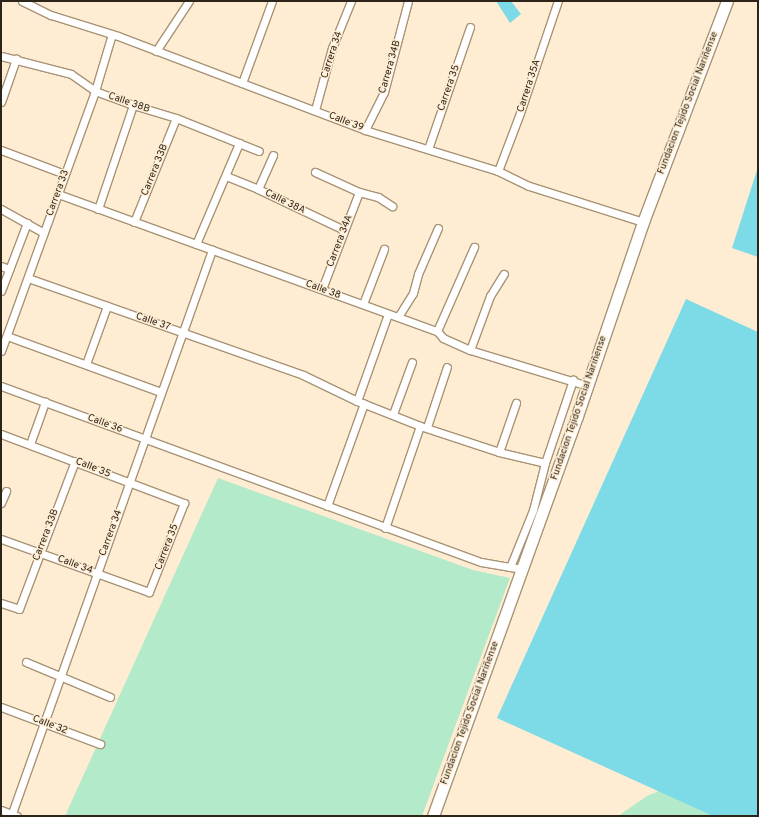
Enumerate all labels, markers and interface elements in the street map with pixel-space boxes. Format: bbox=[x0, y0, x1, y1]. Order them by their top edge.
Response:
street label: Carrera 34 bbox=[319, 30, 345, 80]
street label: Fundacion Tejido Social Nariñense bbox=[655, 30, 721, 176]
street label: Carrera 34B bbox=[377, 39, 403, 95]
street label: Carrera 35A bbox=[515, 58, 543, 114]
street label: Carrera 35 bbox=[435, 63, 463, 113]
street label: Calle 38B bbox=[107, 90, 151, 116]
street label: Calle 39 bbox=[327, 110, 365, 134]
street label: Carrera 33B bbox=[139, 142, 171, 198]
street label: Carrera 33 bbox=[44, 168, 72, 218]
street label: Calle 38A bbox=[263, 187, 307, 217]
street label: Carrera 34A bbox=[325, 213, 355, 269]
street label: Calle 38 bbox=[304, 278, 342, 302]
street label: Calle 37 bbox=[134, 310, 172, 334]
street label: Fundacion Tejido Social Nariñense bbox=[549, 334, 609, 482]
street label: Calle 36 bbox=[86, 412, 124, 436]
street label: Calle 35 bbox=[74, 456, 112, 480]
street label: Carrera 33B bbox=[31, 507, 61, 563]
street label: Carrera 34 bbox=[97, 508, 125, 558]
street label: Carrera 35 bbox=[153, 522, 181, 572]
street label: Calle 34 bbox=[56, 553, 94, 577]
street label: Fundacion Tejido Social Nariñense bbox=[438, 639, 502, 787]
street label: Calle 32 bbox=[31, 713, 69, 737]

